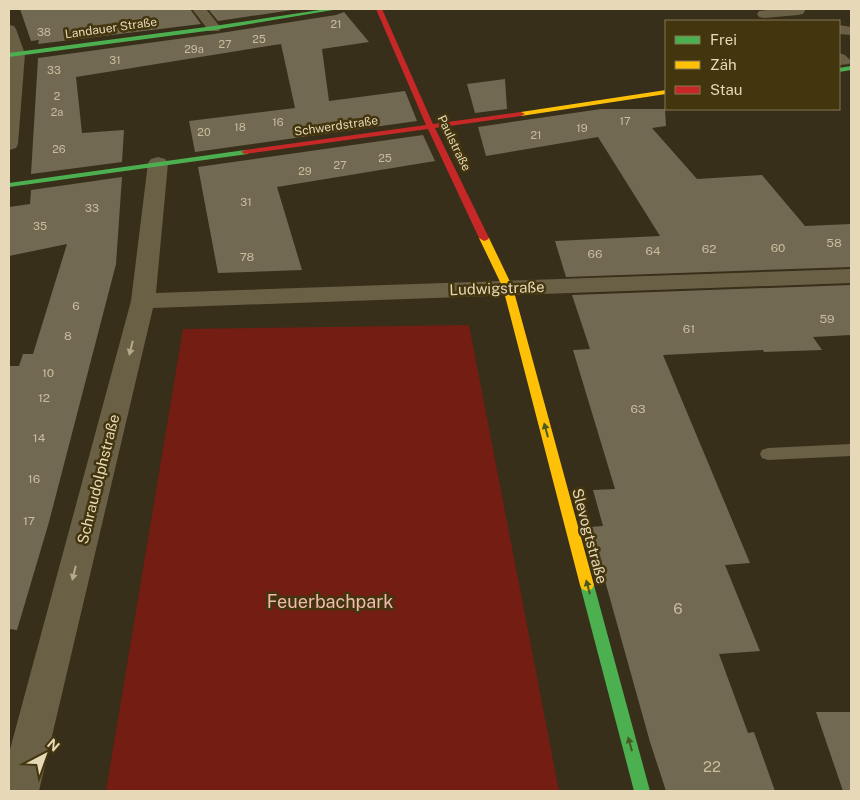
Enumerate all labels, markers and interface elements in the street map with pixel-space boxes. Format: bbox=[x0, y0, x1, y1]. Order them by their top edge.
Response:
street label: Landauer Straße bbox=[64, 15, 158, 41]
house number: 21 bbox=[330, 18, 342, 30]
legend bbox=[665, 20, 840, 110]
house number: 38 bbox=[37, 26, 51, 38]
text: Frei bbox=[710, 31, 737, 48]
house number: 25 bbox=[252, 33, 266, 45]
house number: 27 bbox=[218, 38, 232, 50]
house number: 29a bbox=[184, 43, 204, 55]
house number: 31 bbox=[109, 54, 121, 66]
text: Zäh bbox=[710, 56, 737, 73]
house number: 33 bbox=[47, 64, 61, 76]
text: Stau bbox=[710, 81, 743, 98]
house number: 2 bbox=[54, 90, 61, 102]
house number: 2a bbox=[51, 106, 63, 118]
street label: Schwerdstraße bbox=[293, 113, 379, 139]
street label: Paulstraße bbox=[435, 113, 474, 173]
house number: 17 bbox=[619, 115, 631, 127]
house number: 16 bbox=[272, 116, 284, 128]
house number: 18 bbox=[234, 121, 246, 133]
house number: 19 bbox=[576, 122, 588, 134]
house number: 20 bbox=[197, 126, 211, 138]
house number: 21 bbox=[530, 129, 542, 141]
house number: 26 bbox=[52, 143, 66, 155]
house number: 25 bbox=[378, 152, 392, 164]
house number: 27 bbox=[333, 159, 347, 171]
house number: 29 bbox=[298, 165, 312, 177]
house number: 31 bbox=[240, 196, 252, 208]
house number: 33 bbox=[85, 202, 99, 214]
house number: 35 bbox=[33, 220, 47, 232]
house number: 58 bbox=[826, 236, 842, 250]
house number: 60 bbox=[771, 241, 785, 255]
house number: 62 bbox=[702, 242, 716, 256]
house number: 64 bbox=[646, 244, 661, 258]
house number: 66 bbox=[588, 247, 602, 261]
house number: 78 bbox=[240, 250, 255, 264]
street label: Ludwigstraße bbox=[449, 278, 545, 298]
house number: 6 bbox=[72, 299, 80, 313]
house number: 59 bbox=[819, 312, 835, 326]
house number: 61 bbox=[683, 322, 695, 336]
house number: 8 bbox=[64, 329, 72, 343]
one-way arrow bbox=[127, 340, 135, 355]
house number: 10 bbox=[42, 366, 54, 380]
house number: 12 bbox=[38, 391, 50, 405]
house number: 63 bbox=[631, 402, 645, 416]
street label: Schraudolphstraße bbox=[74, 412, 122, 546]
one-way arrow bbox=[542, 423, 550, 438]
house number: 14 bbox=[33, 431, 46, 445]
house number: 16 bbox=[28, 472, 40, 486]
street label: Slevogtstraße bbox=[569, 486, 611, 586]
house number: 17 bbox=[23, 514, 35, 528]
one-way arrow bbox=[70, 566, 78, 581]
one-way arrow bbox=[583, 580, 591, 595]
park label: Feuerbachpark bbox=[267, 591, 393, 612]
house number: 6 bbox=[673, 600, 683, 617]
north arrow bbox=[20, 730, 70, 780]
text: N bbox=[44, 736, 63, 755]
one-way arrow bbox=[625, 737, 633, 752]
house number: 22 bbox=[703, 758, 721, 775]

